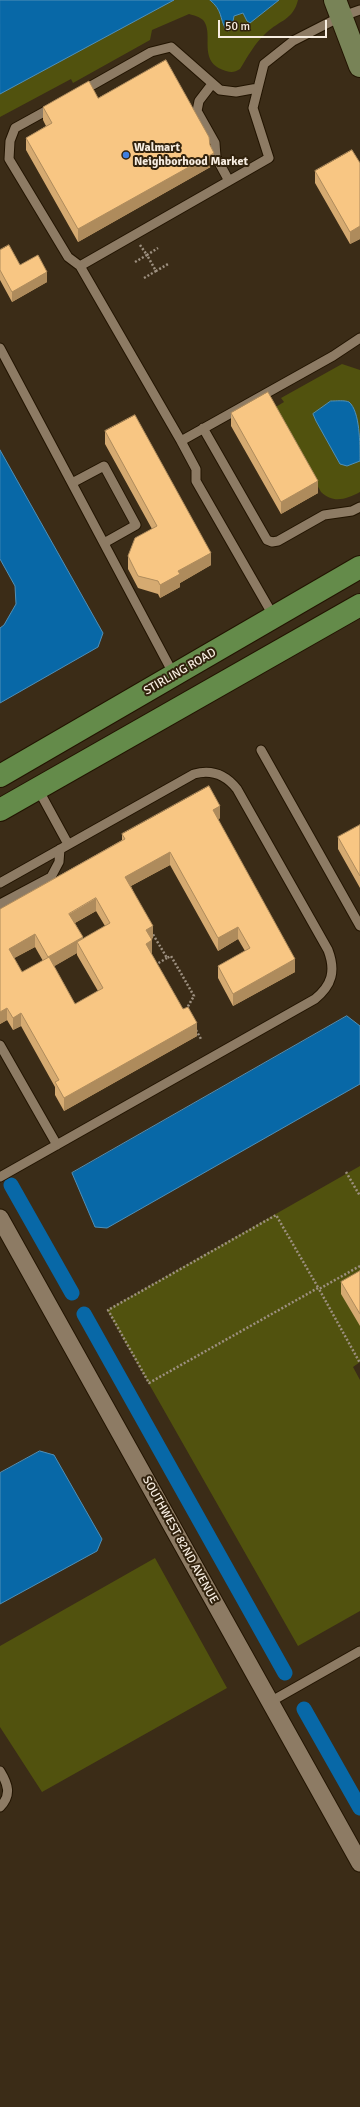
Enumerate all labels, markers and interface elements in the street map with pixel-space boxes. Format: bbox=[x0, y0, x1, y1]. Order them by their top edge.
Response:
scale bar bbox=[220, 12, 329, 38]
text: 50 m bbox=[225, 19, 250, 34]
place label: Walmart Neighborhood Market bbox=[134, 141, 248, 169]
marker: Walmart Neighborhood Market bbox=[121, 150, 131, 160]
street label: STIRLING ROAD bbox=[141, 646, 219, 698]
street label: SOUTHWEST 82ND AVENUE bbox=[139, 1474, 221, 1606]

